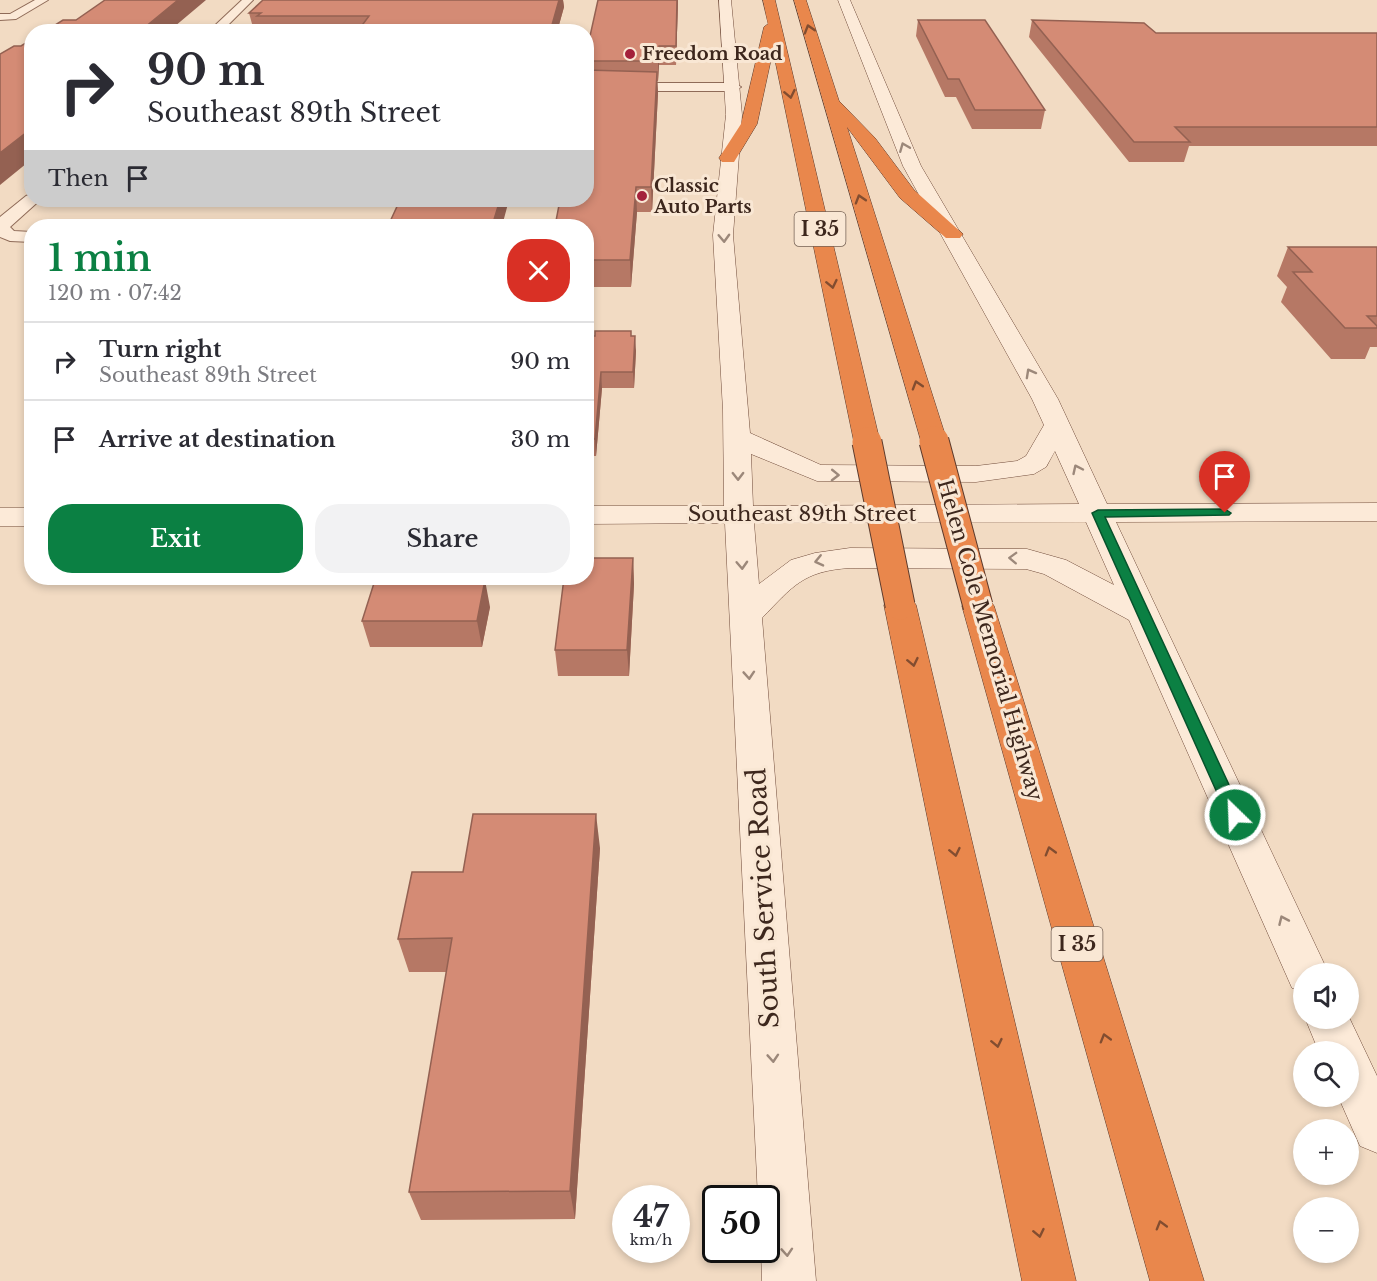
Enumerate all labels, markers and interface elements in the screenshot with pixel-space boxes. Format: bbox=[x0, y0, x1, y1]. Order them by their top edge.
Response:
one-way arrow bbox=[804, 24, 816, 35]
place label: Freedom Road bbox=[642, 43, 783, 65]
text: 90 m bbox=[147, 44, 265, 96]
marker: Freedom Road bbox=[623, 47, 637, 61]
icon: right bbox=[48, 48, 126, 126]
one-way arrow bbox=[783, 89, 796, 99]
text: Southeast 89th Street bbox=[147, 96, 441, 129]
one-way arrow bbox=[899, 142, 911, 153]
icon: arrive bbox=[121, 162, 154, 195]
text: Then bbox=[48, 165, 109, 192]
place label: Classic Auto Parts bbox=[653, 175, 752, 218]
marker: Classic Auto Parts bbox=[635, 189, 649, 203]
one-way arrow bbox=[855, 194, 867, 205]
road number: I 35 bbox=[794, 212, 846, 246]
one-way arrow bbox=[717, 233, 730, 242]
text: 1 min bbox=[48, 236, 152, 281]
button: close bbox=[507, 239, 570, 302]
one-way arrow bbox=[825, 279, 838, 289]
text: 120 m · 07:42 bbox=[48, 281, 182, 305]
text: Turn right bbox=[99, 336, 221, 363]
icon: right bbox=[48, 345, 81, 378]
text: 90 m bbox=[510, 348, 570, 375]
text: Southeast 89th Street bbox=[99, 363, 317, 387]
one-way arrow bbox=[1026, 368, 1038, 379]
one-way arrow bbox=[912, 380, 924, 391]
icon: arrive bbox=[48, 423, 81, 456]
text: Arrive at destination bbox=[99, 426, 336, 453]
text: 30 m bbox=[511, 426, 570, 453]
pin bbox=[1199, 451, 1250, 513]
icon: arrive bbox=[1208, 460, 1241, 493]
one-way arrow bbox=[1073, 464, 1085, 475]
one-way arrow bbox=[831, 469, 840, 481]
one-way arrow bbox=[732, 471, 745, 480]
street label: Helen Cole Memorial Highway bbox=[932, 476, 1049, 804]
street label: Southeast 89th Street bbox=[688, 501, 916, 527]
button: Exit bbox=[48, 504, 303, 573]
button: Share bbox=[315, 504, 570, 573]
one-way arrow bbox=[1009, 552, 1018, 565]
one-way arrow bbox=[814, 553, 824, 566]
one-way arrow bbox=[736, 561, 749, 570]
one-way arrow bbox=[905, 657, 918, 667]
one-way arrow bbox=[742, 670, 755, 679]
street label: South Service Road bbox=[740, 767, 786, 1029]
position arrow bbox=[1203, 783, 1267, 847]
one-way arrow bbox=[1045, 846, 1057, 857]
one-way arrow bbox=[947, 847, 960, 857]
one-way arrow bbox=[1278, 916, 1290, 927]
road number: I 35 bbox=[1052, 927, 1102, 961]
map controls bbox=[1293, 963, 1359, 1263]
button: sound bbox=[1293, 963, 1359, 1029]
one-way arrow bbox=[1100, 1033, 1112, 1044]
one-way arrow bbox=[989, 1037, 1002, 1047]
button: search bbox=[1293, 1041, 1359, 1107]
one-way arrow bbox=[766, 1053, 779, 1062]
button: + bbox=[1293, 1119, 1359, 1185]
speed limit sign: 50 bbox=[702, 1185, 780, 1263]
button: − bbox=[1293, 1197, 1359, 1263]
text: 47 bbox=[633, 1198, 669, 1235]
one-way arrow bbox=[1155, 1220, 1168, 1230]
one-way arrow bbox=[1031, 1228, 1044, 1238]
text: km/h bbox=[630, 1230, 672, 1249]
one-way arrow bbox=[780, 1248, 793, 1257]

